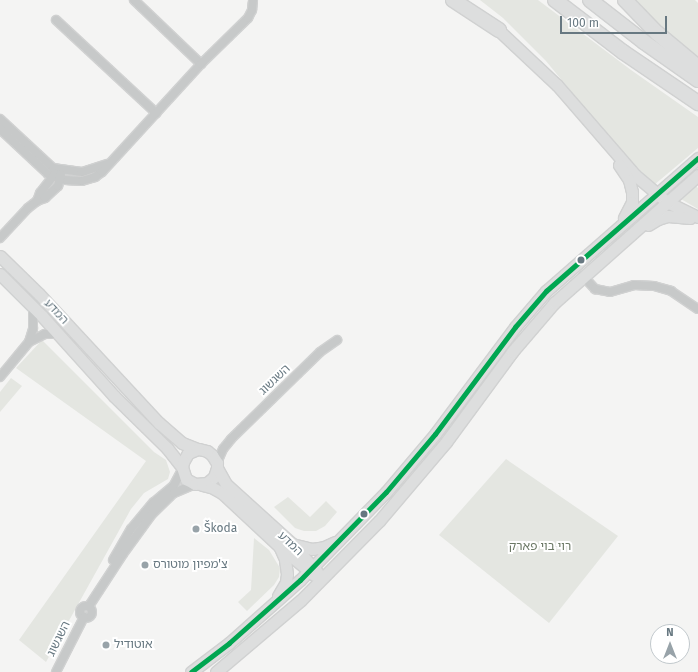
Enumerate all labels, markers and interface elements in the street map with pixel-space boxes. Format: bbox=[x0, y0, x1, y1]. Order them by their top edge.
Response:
scale bar bbox=[562, 8, 669, 34]
text: 100 m bbox=[567, 16, 599, 30]
unlabelled marker bbox=[576, 255, 586, 265]
street label: המדע bbox=[41, 296, 71, 328]
street label: השגשוג bbox=[256, 362, 294, 398]
unlabelled marker bbox=[359, 509, 369, 519]
place label: Škoda bbox=[204, 522, 237, 536]
marker: Škoda bbox=[191, 524, 201, 534]
street label: המדע bbox=[275, 529, 305, 559]
park label: רוי בוי פארק bbox=[509, 540, 571, 554]
place label: צ'מפיון מוטורס bbox=[153, 558, 228, 572]
marker: צ'מפיון מוטורס bbox=[140, 560, 150, 570]
street label: השגשוג bbox=[44, 619, 74, 659]
north arrow bbox=[650, 624, 690, 664]
text: N bbox=[666, 626, 674, 639]
place label: אוטודיל bbox=[114, 638, 153, 652]
marker: אוטודיל bbox=[101, 640, 111, 650]

